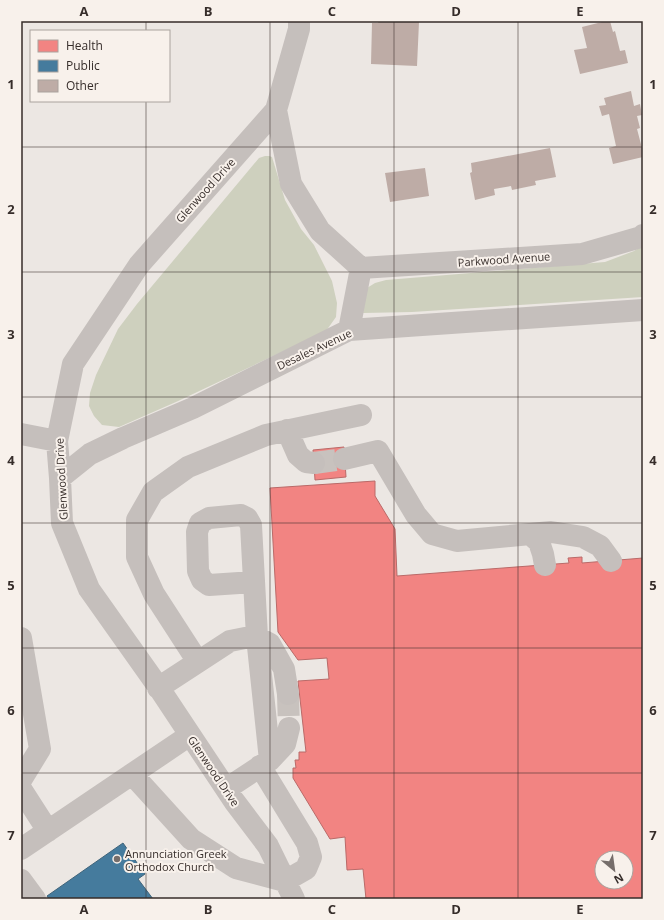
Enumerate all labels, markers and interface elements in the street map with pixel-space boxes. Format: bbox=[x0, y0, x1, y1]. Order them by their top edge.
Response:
text: A bbox=[80, 2, 89, 20]
text: B bbox=[204, 2, 213, 20]
text: C bbox=[328, 2, 336, 20]
text: D bbox=[451, 2, 461, 20]
text: E bbox=[576, 2, 584, 20]
legend bbox=[30, 30, 170, 102]
text: Health bbox=[66, 37, 103, 54]
text: Public bbox=[66, 57, 100, 74]
text: 1 bbox=[7, 75, 15, 93]
text: 1 bbox=[649, 75, 657, 93]
text: Other bbox=[66, 77, 99, 94]
street label: Glenwood Drive bbox=[172, 155, 238, 225]
text: 2 bbox=[7, 200, 15, 218]
text: 2 bbox=[649, 200, 657, 218]
street label: Parkwood Avenue bbox=[457, 248, 551, 270]
text: 3 bbox=[7, 325, 15, 343]
street label: Desales Avenue bbox=[274, 325, 354, 373]
text: 3 bbox=[649, 325, 657, 343]
street label: Glenwood Drive bbox=[51, 438, 71, 520]
text: 4 bbox=[7, 451, 15, 469]
text: 4 bbox=[649, 451, 657, 469]
text: 5 bbox=[7, 576, 15, 594]
text: 5 bbox=[649, 576, 657, 594]
text: 6 bbox=[7, 701, 15, 719]
text: 6 bbox=[649, 701, 657, 719]
street label: Glenwood Drive bbox=[185, 733, 243, 809]
text: 7 bbox=[7, 826, 15, 844]
text: 7 bbox=[649, 826, 657, 844]
place label: Annunciation Greek Orthodox Church bbox=[125, 846, 227, 874]
north arrow bbox=[594, 850, 634, 890]
marker: Annunciation Greek Orthodox Church bbox=[112, 854, 122, 864]
text: N bbox=[612, 870, 627, 888]
text: A bbox=[80, 900, 89, 918]
text: B bbox=[204, 900, 213, 918]
text: C bbox=[328, 900, 336, 918]
text: D bbox=[451, 900, 461, 918]
text: E bbox=[576, 900, 584, 918]

